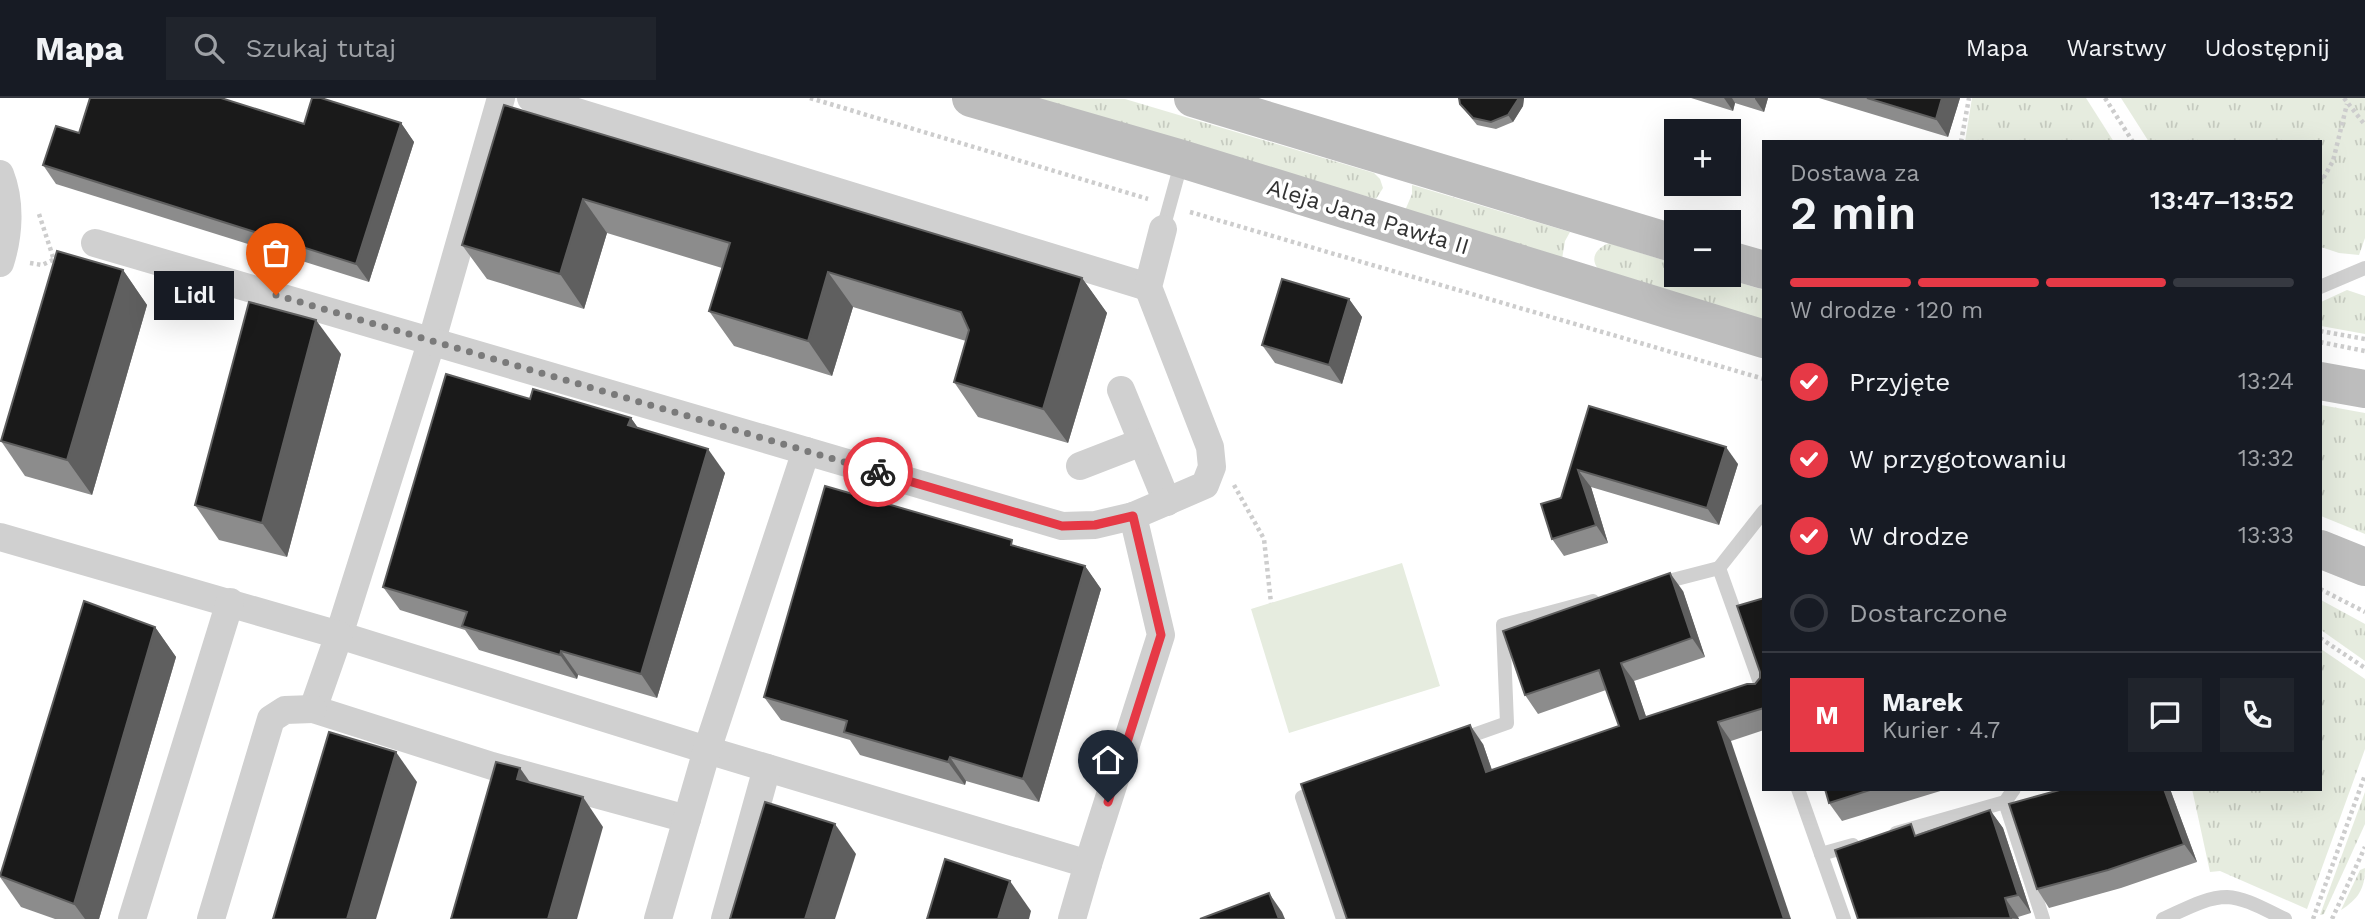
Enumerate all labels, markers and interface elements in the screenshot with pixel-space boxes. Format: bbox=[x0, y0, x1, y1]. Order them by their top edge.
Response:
search box bbox=[166, 17, 656, 80]
text: Mapa bbox=[35, 29, 124, 68]
icon: search bbox=[190, 29, 228, 67]
text: Szukaj tutaj bbox=[246, 33, 396, 63]
text: Mapa bbox=[1966, 34, 2028, 62]
text: Warstwy bbox=[2066, 34, 2167, 62]
text: Udostępnij bbox=[2205, 34, 2330, 62]
map controls bbox=[1664, 119, 1741, 287]
button: + bbox=[1664, 119, 1741, 196]
text: Dostawa za bbox=[1790, 160, 1920, 187]
street label: Aleja Jana Pawła II bbox=[1264, 173, 1472, 261]
text: 13:47–13:52 bbox=[2150, 185, 2294, 215]
text: 2 min bbox=[1790, 186, 1916, 240]
button: − bbox=[1664, 210, 1741, 287]
pin bbox=[246, 223, 306, 295]
icon: bag bbox=[257, 234, 295, 272]
callout: Lidl bbox=[154, 270, 234, 320]
text: Lidl bbox=[173, 282, 215, 309]
text: W drodze · 120 m bbox=[1790, 297, 1983, 324]
icon: check bbox=[1790, 363, 1828, 401]
text: Przyjęte bbox=[1849, 367, 1950, 397]
text: 13:24 bbox=[2238, 368, 2294, 395]
courier bbox=[843, 437, 913, 507]
icon: check bbox=[1790, 440, 1828, 478]
text: W przygotowaniu bbox=[1849, 444, 2067, 474]
text: 13:32 bbox=[2238, 445, 2294, 472]
icon: bike bbox=[859, 453, 897, 491]
icon: check bbox=[1790, 517, 1828, 555]
text: W drodze bbox=[1849, 521, 1969, 551]
text: 13:33 bbox=[2238, 522, 2294, 549]
text: Dostarczone bbox=[1849, 598, 2008, 628]
button: chat bbox=[2128, 678, 2202, 752]
button: phone bbox=[2220, 678, 2294, 752]
text: Marek bbox=[1882, 687, 1963, 717]
text: M bbox=[1815, 700, 1839, 730]
text: Kurier · 4.7 bbox=[1882, 717, 2000, 744]
pin bbox=[1078, 730, 1138, 802]
icon: home bbox=[1089, 741, 1127, 779]

